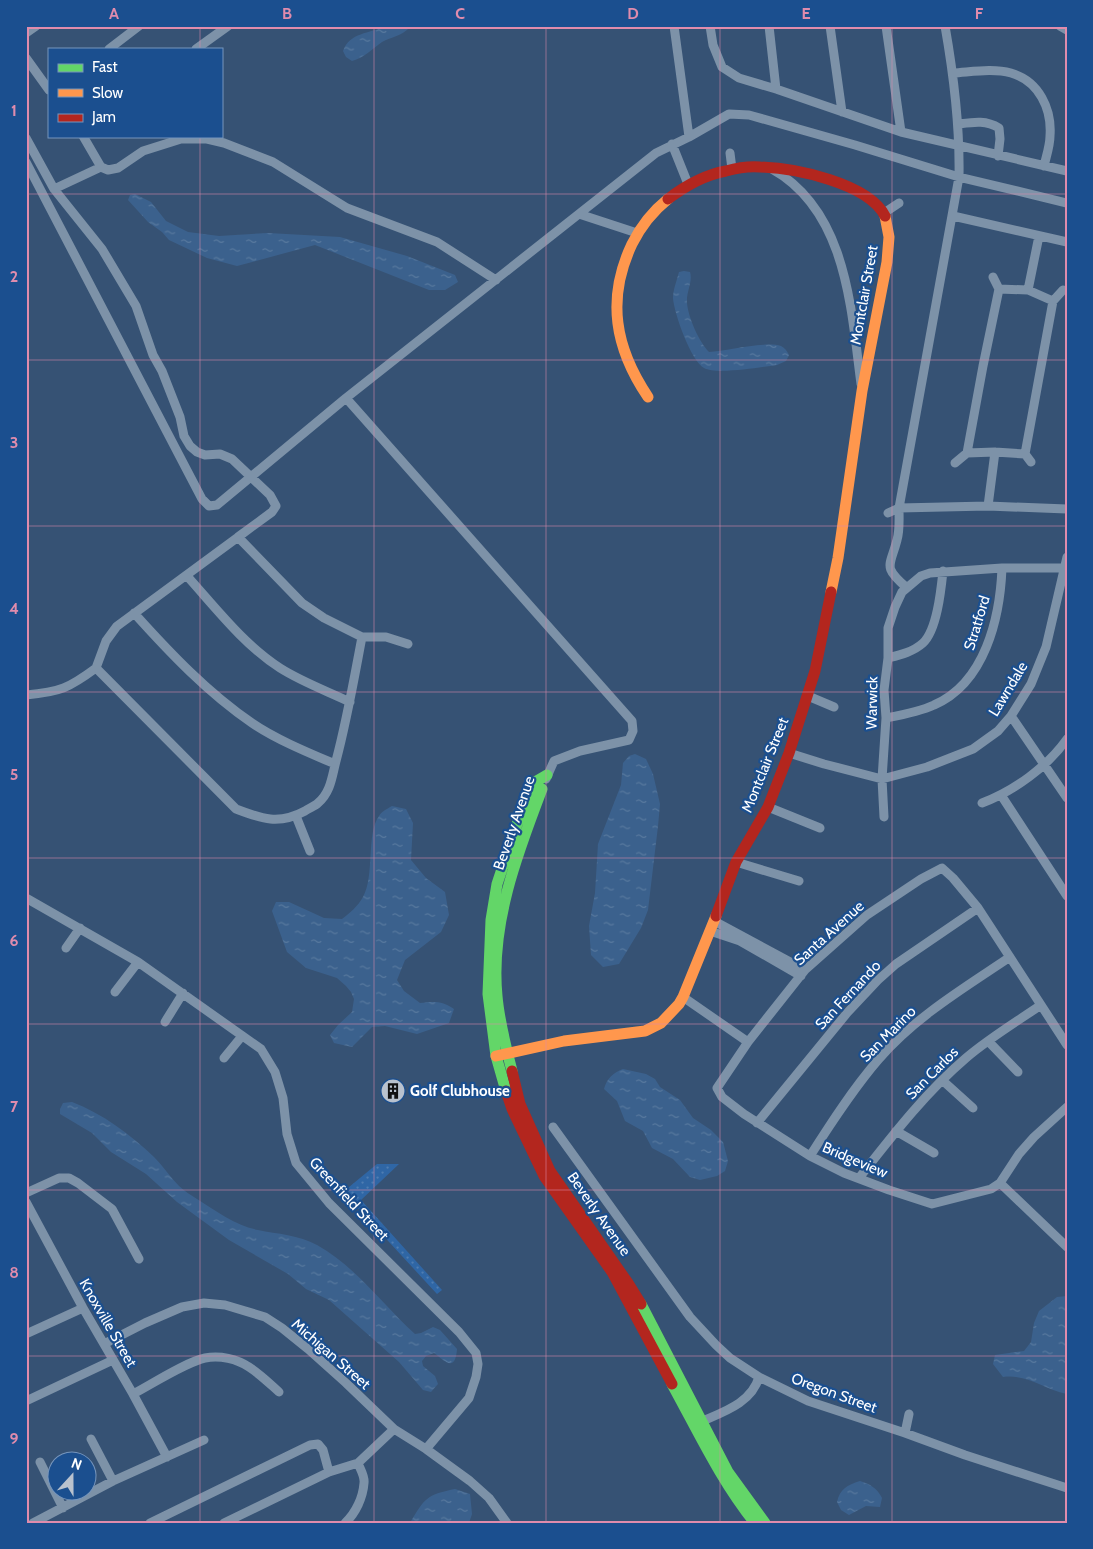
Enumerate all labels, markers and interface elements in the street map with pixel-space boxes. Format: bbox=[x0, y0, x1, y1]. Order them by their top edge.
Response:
text: A bbox=[109, 4, 119, 23]
text: B bbox=[282, 4, 292, 23]
text: C bbox=[455, 4, 465, 23]
text: D bbox=[627, 4, 639, 23]
text: E bbox=[801, 4, 811, 23]
text: F bbox=[975, 4, 984, 23]
legend bbox=[48, 48, 222, 138]
text: Fast bbox=[92, 58, 117, 76]
text: Slow bbox=[92, 84, 123, 102]
text: 1 bbox=[11, 101, 17, 120]
text: Jam bbox=[91, 108, 116, 126]
street label: Montclair Street bbox=[846, 244, 882, 346]
text: 2 bbox=[10, 267, 18, 286]
text: 3 bbox=[10, 433, 18, 452]
street label: Stratford bbox=[960, 593, 994, 653]
text: 4 bbox=[9, 599, 19, 618]
street label: Lawndale bbox=[985, 658, 1031, 720]
street label: Warwick bbox=[863, 676, 881, 730]
street label: Montclair Street bbox=[738, 715, 792, 815]
text: 5 bbox=[10, 765, 18, 784]
street label: Beverly Avenue bbox=[490, 773, 539, 872]
street label: Santa Avenue bbox=[790, 897, 868, 969]
text: 6 bbox=[10, 931, 19, 950]
street label: San Fernando bbox=[811, 957, 885, 1033]
street label: San Marino bbox=[856, 1002, 920, 1066]
street label: San Carlos bbox=[902, 1043, 962, 1103]
building icon: Golf Clubhouse bbox=[380, 1078, 406, 1104]
place label: Golf Clubhouse bbox=[410, 1082, 510, 1100]
text: 7 bbox=[10, 1097, 19, 1116]
street label: Bridgeview bbox=[820, 1138, 891, 1182]
street label: Greenfield Street bbox=[306, 1153, 392, 1245]
street label: Beverly Avenue bbox=[563, 1169, 635, 1260]
text: 8 bbox=[9, 1263, 19, 1282]
street label: Knoxville Street bbox=[75, 1276, 141, 1370]
street label: Michigan Street bbox=[288, 1315, 374, 1393]
street label: Oregon Street bbox=[789, 1369, 879, 1417]
text: 9 bbox=[10, 1429, 19, 1448]
north arrow bbox=[48, 1452, 98, 1502]
text: N bbox=[69, 1454, 85, 1474]

